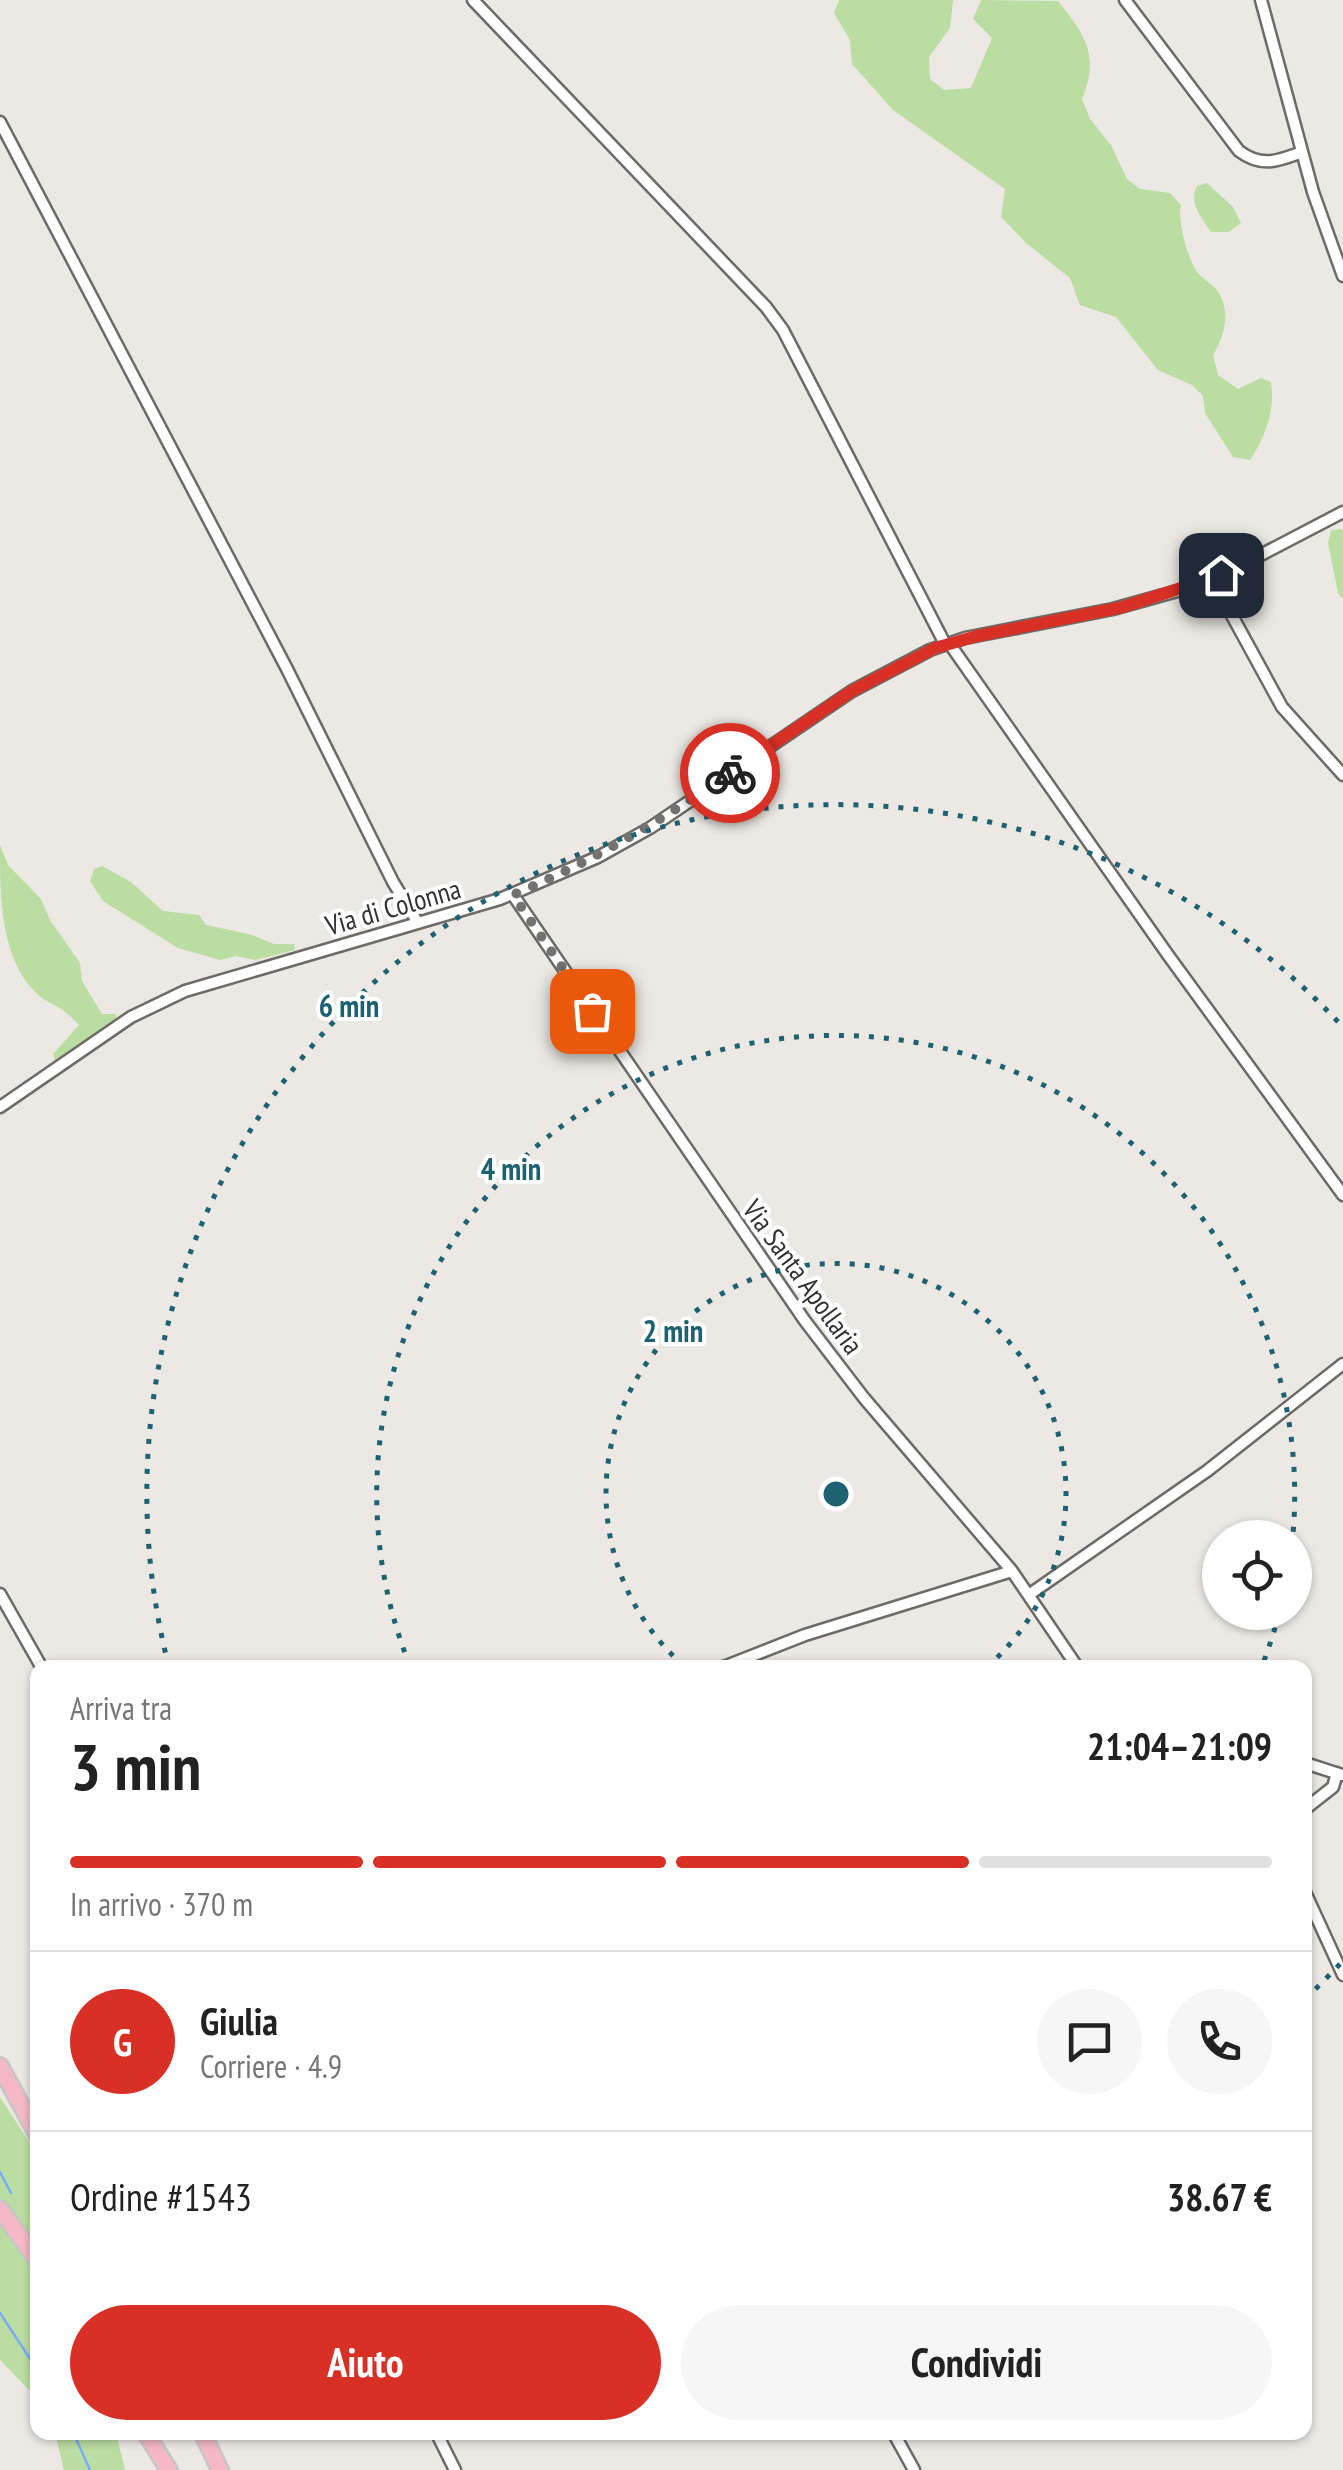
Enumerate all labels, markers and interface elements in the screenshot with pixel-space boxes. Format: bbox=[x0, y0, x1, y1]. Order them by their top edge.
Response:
pin bbox=[1179, 533, 1264, 618]
icon: home bbox=[1194, 548, 1249, 603]
courier bbox=[680, 723, 780, 823]
icon: bike bbox=[703, 746, 758, 801]
street label: Via di Colonna bbox=[320, 870, 465, 944]
pin bbox=[550, 969, 635, 1054]
icon: bag bbox=[565, 984, 620, 1039]
text: 6 min bbox=[319, 986, 379, 1025]
text: 4 min bbox=[481, 1149, 541, 1188]
street label: Via Santa Apollaria bbox=[734, 1191, 872, 1361]
text: 2 min bbox=[643, 1311, 703, 1350]
centre of rings bbox=[818, 1476, 854, 1512]
map controls bbox=[1202, 1520, 1312, 1630]
button: locate bbox=[1202, 1520, 1312, 1630]
text: Arriva tra bbox=[70, 1687, 172, 1729]
text: 21:04–21:09 bbox=[1087, 1721, 1272, 1770]
text: 3 min bbox=[70, 1724, 201, 1808]
text: In arrivo · 370 m bbox=[70, 1883, 253, 1925]
button: chat bbox=[1037, 1989, 1142, 2094]
button: phone bbox=[1167, 1989, 1272, 2094]
text: Giulia bbox=[200, 1996, 278, 2045]
text: G bbox=[113, 2017, 132, 2066]
text: Corriere · 4.9 bbox=[200, 2045, 342, 2087]
text: Ordine #1543 bbox=[70, 2172, 252, 2221]
text: 38.67 € bbox=[1167, 2172, 1272, 2221]
button: Aiuto bbox=[70, 2305, 661, 2420]
button: Condividi bbox=[681, 2305, 1272, 2420]

